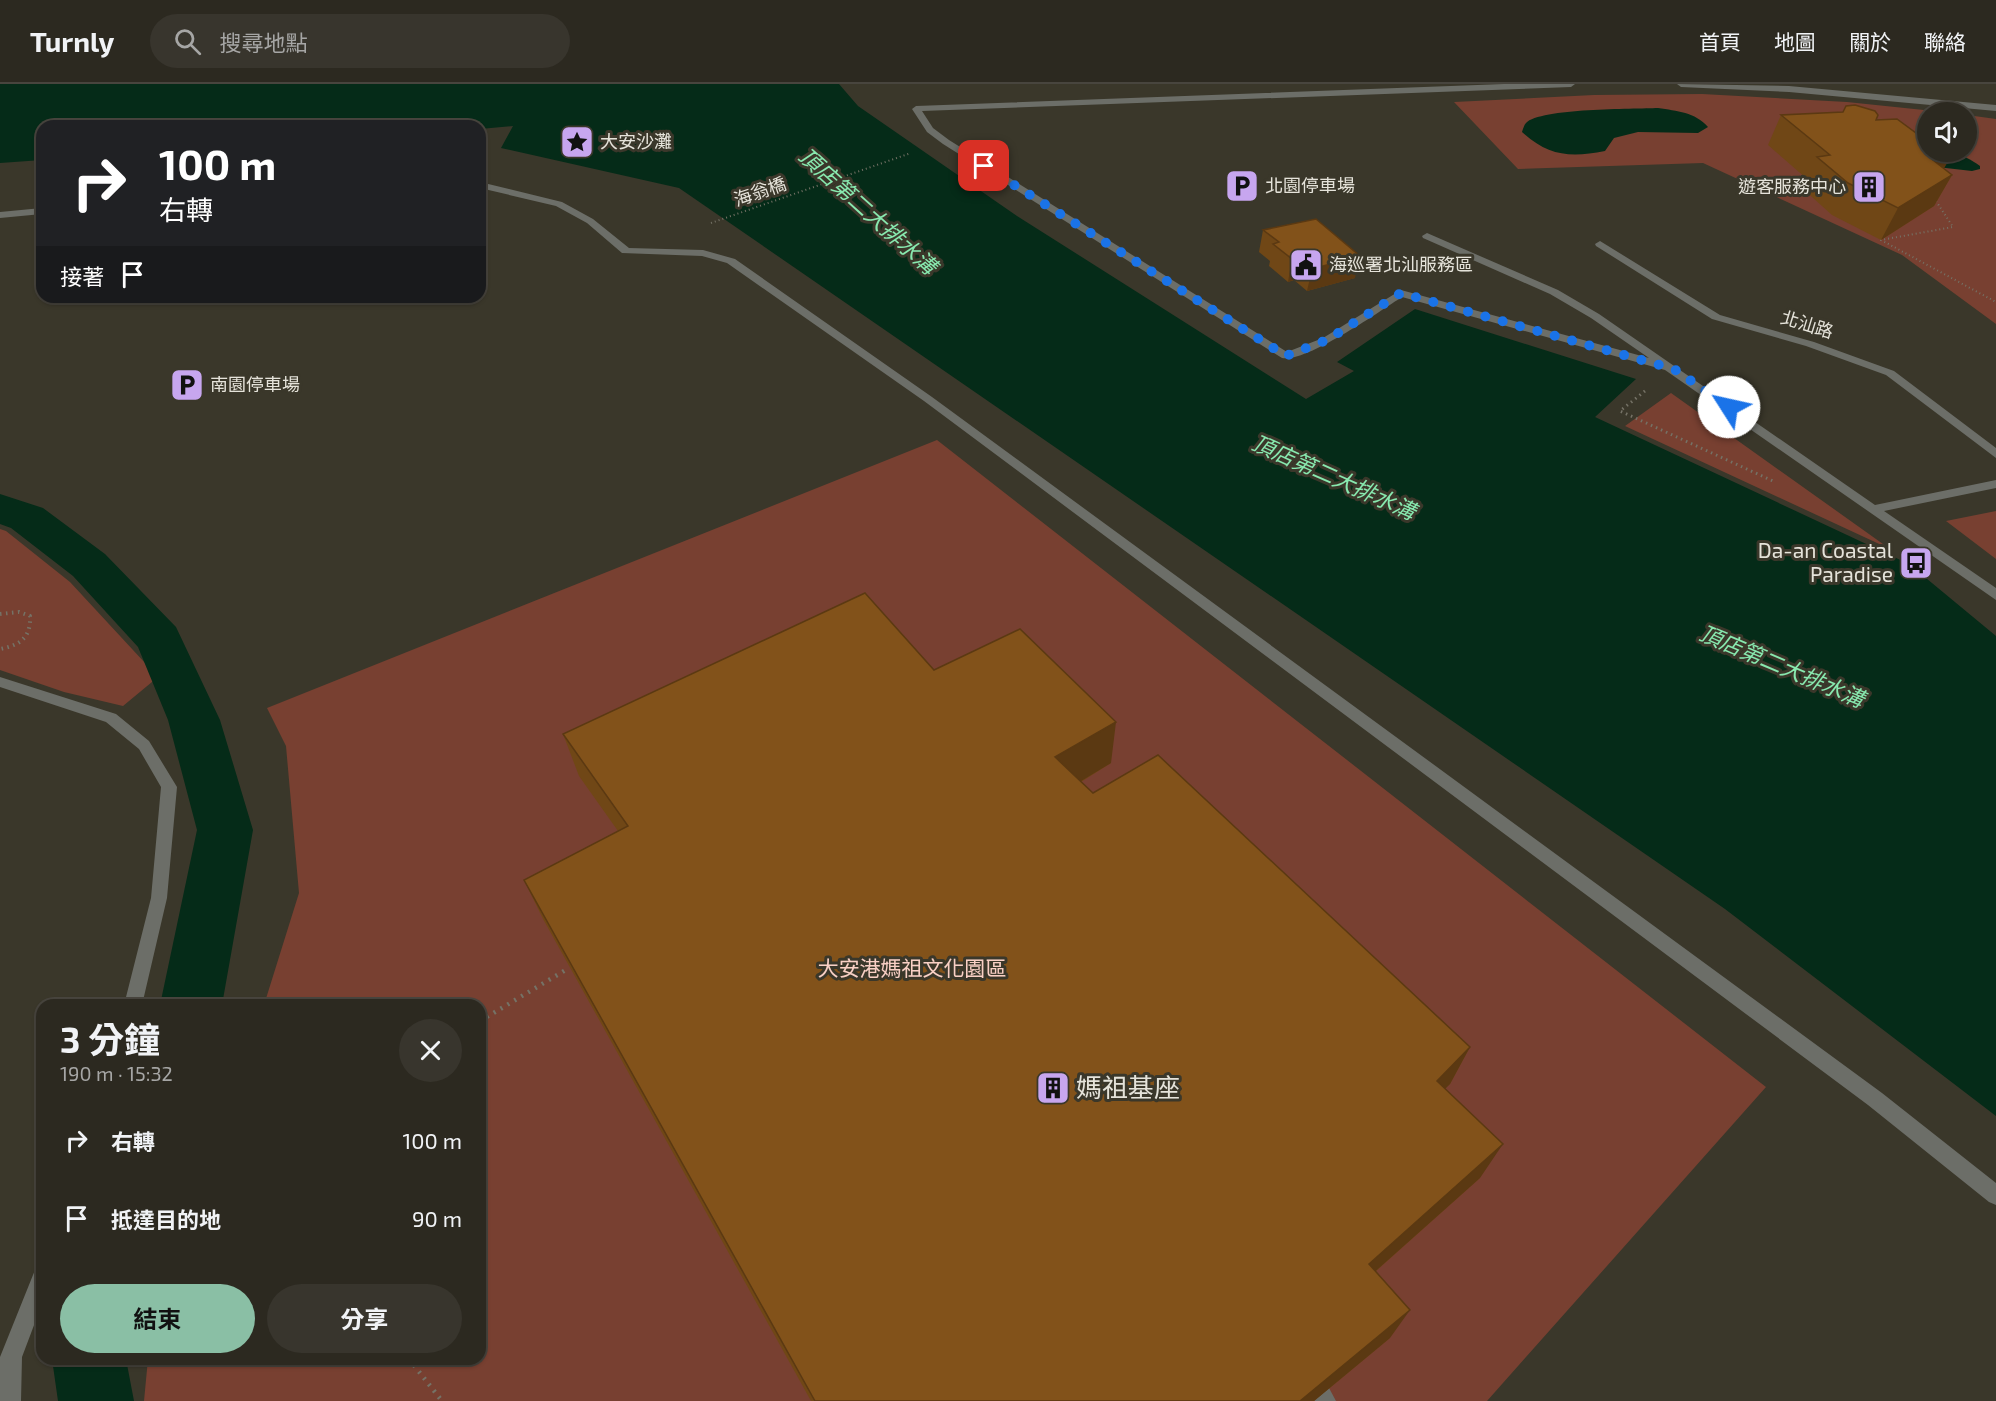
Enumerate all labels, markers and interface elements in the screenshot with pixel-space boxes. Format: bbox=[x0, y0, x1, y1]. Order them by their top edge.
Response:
search box bbox=[150, 14, 570, 68]
text: Turnly bbox=[30, 24, 114, 58]
icon: search bbox=[171, 25, 204, 58]
text: 搜尋地點 bbox=[219, 29, 307, 55]
text: 首頁 bbox=[1699, 29, 1741, 54]
text: 地圖 bbox=[1774, 29, 1816, 54]
text: 關於 bbox=[1849, 29, 1891, 54]
text: 聯絡 bbox=[1924, 29, 1966, 54]
map controls bbox=[1917, 102, 1977, 162]
button: sound bbox=[1917, 102, 1977, 162]
place icon: 大安沙灘 bbox=[559, 124, 595, 160]
place label: 大安沙灘 bbox=[600, 130, 672, 152]
text: 100 m bbox=[159, 138, 276, 188]
pin bbox=[958, 140, 1009, 191]
water label: 頂店第二大排水溝 bbox=[795, 142, 945, 281]
icon: right bbox=[60, 144, 138, 222]
icon: arrive bbox=[967, 149, 1000, 182]
parking icon: 北園停車場 bbox=[1224, 168, 1260, 204]
building icon: 遊客服務中心 bbox=[1851, 169, 1887, 205]
street label: 海翁橋 bbox=[731, 172, 789, 210]
place label: 北園停車場 bbox=[1265, 174, 1355, 196]
place label: 遊客服務中心 bbox=[1738, 175, 1846, 197]
text: 右轉 bbox=[159, 193, 213, 225]
public building icon: 海巡署北汕服務區 bbox=[1288, 247, 1324, 283]
place label: 海巡署北汕服務區 bbox=[1329, 253, 1473, 275]
icon: arrive bbox=[116, 258, 149, 291]
text: 接著 bbox=[60, 263, 104, 289]
street label: 北汕路 bbox=[1778, 306, 1836, 342]
parking icon: 南園停車場 bbox=[169, 367, 205, 403]
place label: 南園停車場 bbox=[210, 373, 300, 395]
position arrow bbox=[1697, 375, 1761, 439]
water label: 頂店第二大排水溝 bbox=[1249, 428, 1423, 525]
place label: Da-an Coastal Paradise bbox=[1758, 537, 1894, 586]
bus stop icon: Da-an Coastal Paradise bbox=[1898, 545, 1934, 581]
water label: 頂店第二大排水溝 bbox=[1696, 619, 1871, 713]
park label: 大安港媽祖文化園區 bbox=[818, 955, 1007, 980]
text: 3 分鐘 bbox=[60, 1017, 160, 1060]
button: close bbox=[399, 1019, 462, 1082]
text: 190 m · 15:32 bbox=[60, 1061, 173, 1085]
building icon: 媽祖基座 bbox=[1035, 1070, 1071, 1106]
place label: 媽祖基座 bbox=[1076, 1071, 1180, 1102]
icon: right bbox=[60, 1124, 93, 1157]
text: 100 m bbox=[403, 1127, 462, 1153]
text: 右轉 bbox=[111, 1128, 155, 1154]
icon: arrive bbox=[60, 1202, 93, 1235]
text: 90 m bbox=[412, 1205, 462, 1231]
text: 抵達目的地 bbox=[111, 1206, 221, 1232]
button: 結束 bbox=[60, 1284, 255, 1353]
button: 分享 bbox=[267, 1284, 462, 1353]

